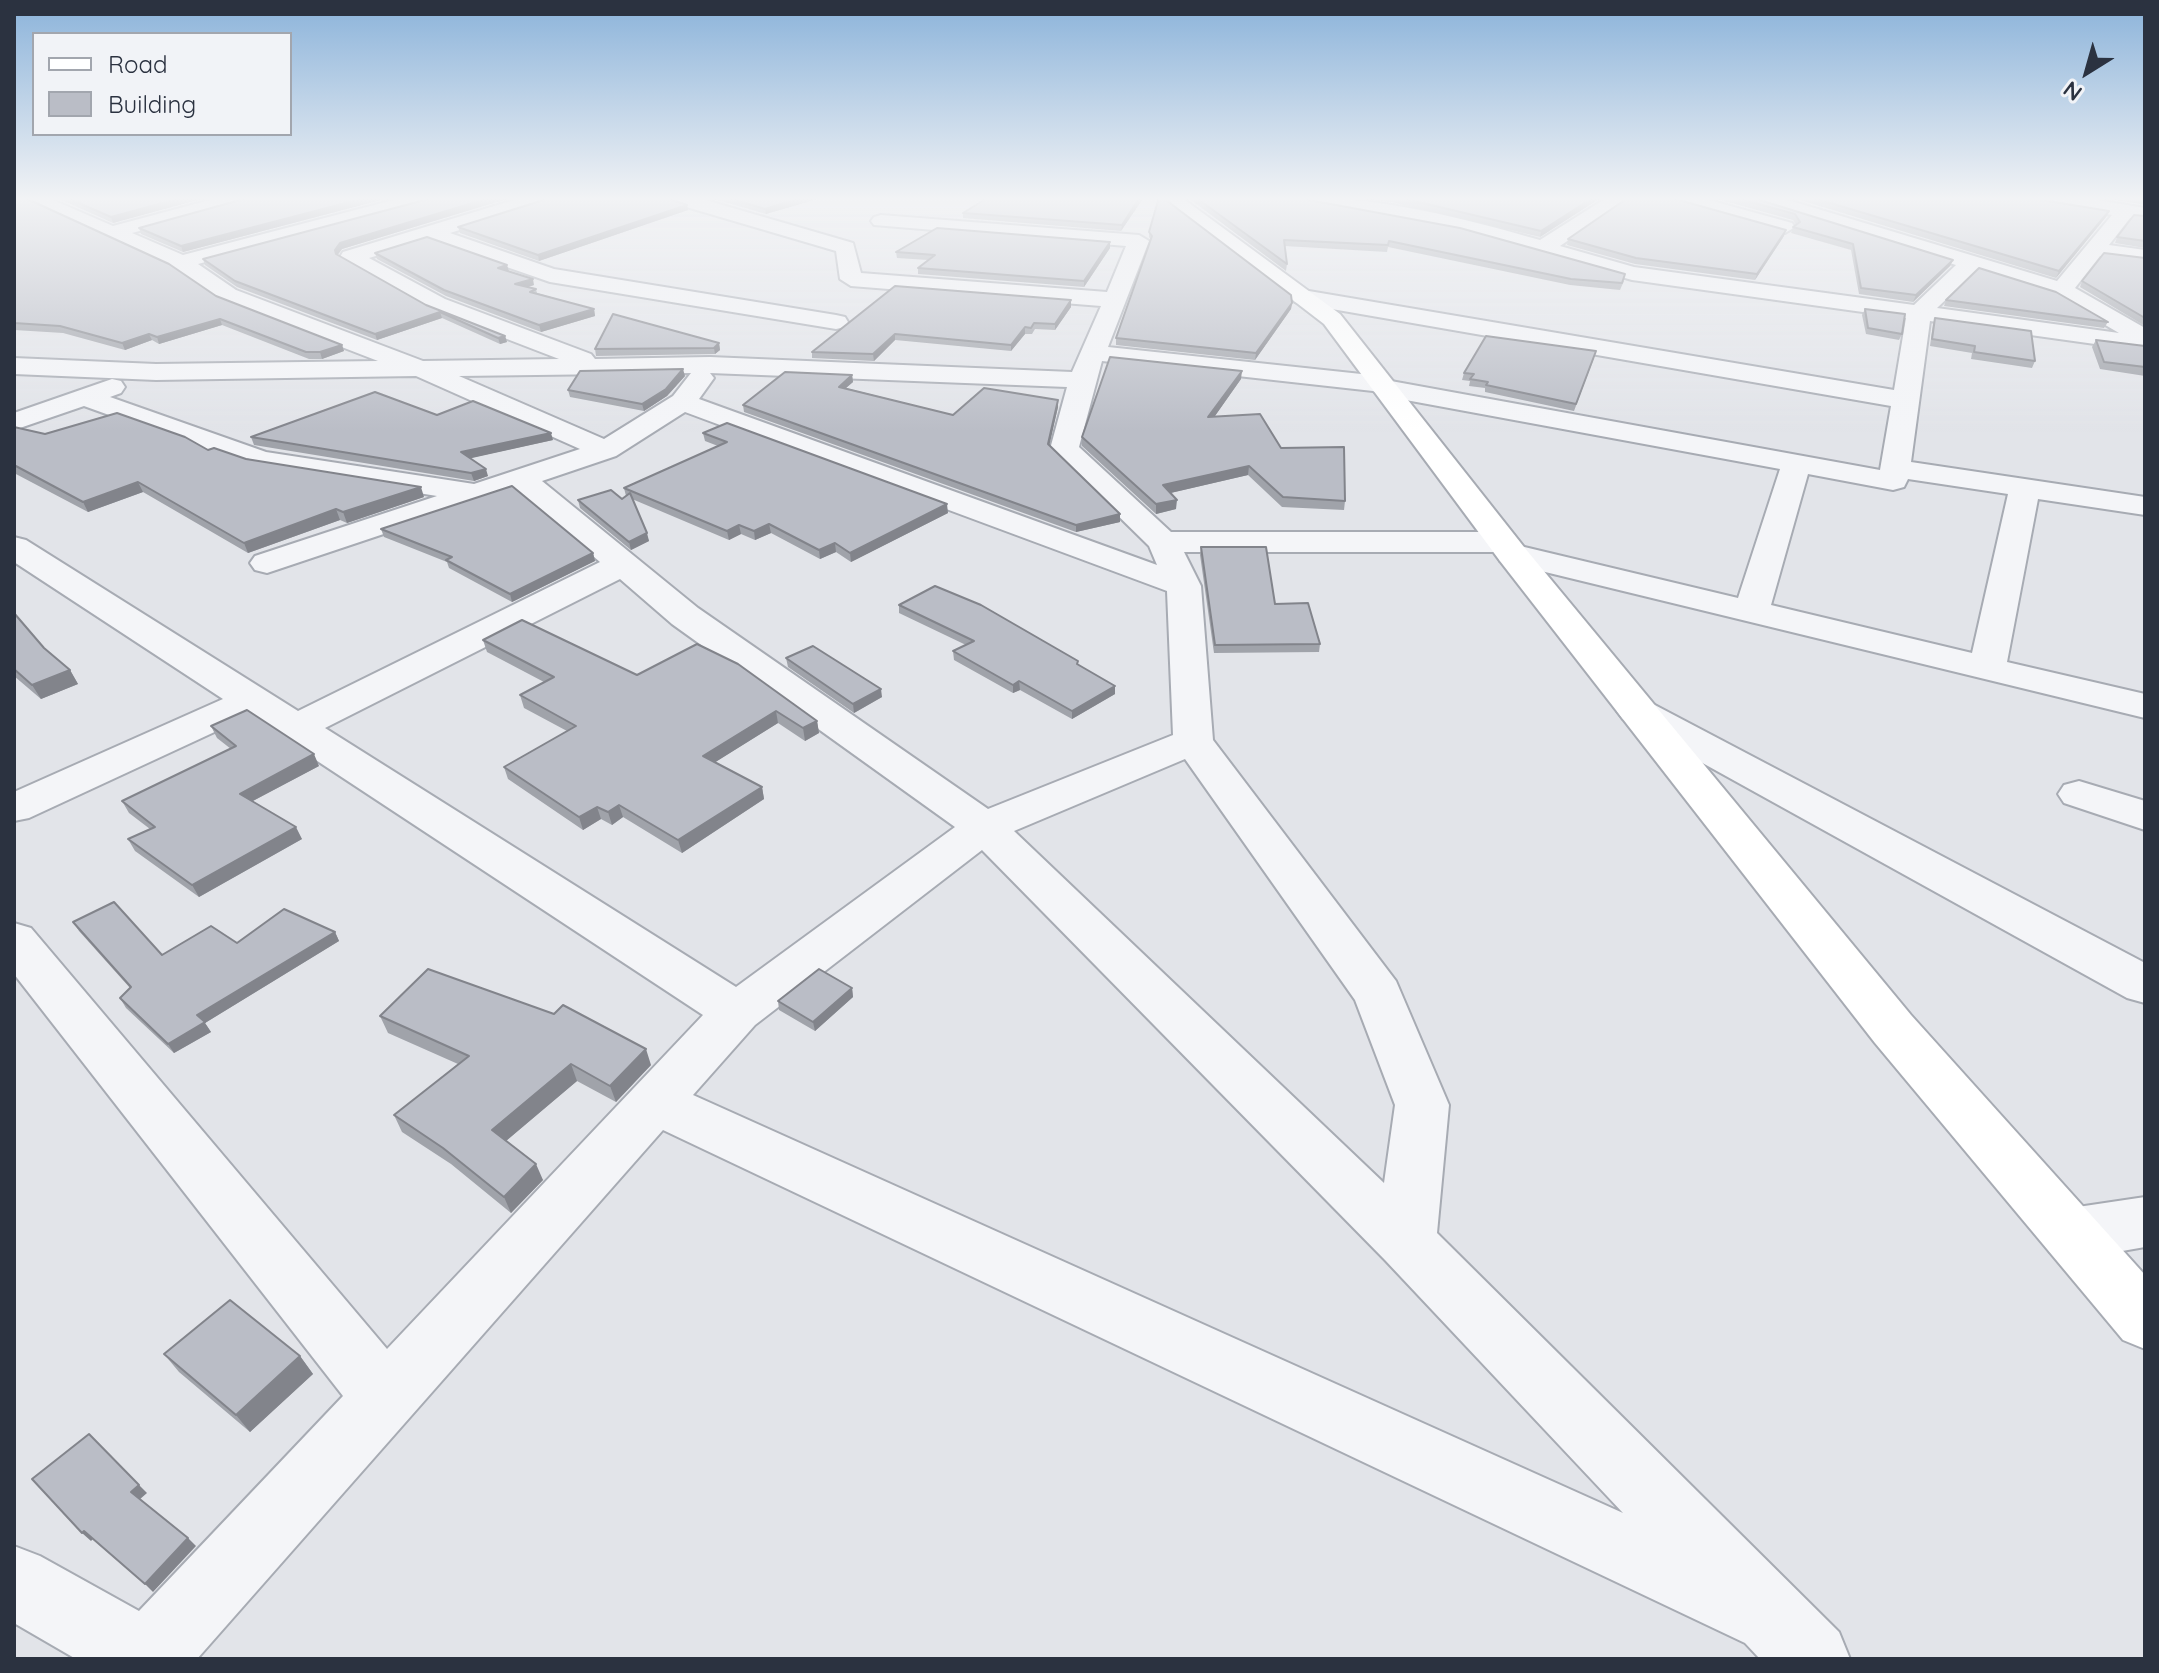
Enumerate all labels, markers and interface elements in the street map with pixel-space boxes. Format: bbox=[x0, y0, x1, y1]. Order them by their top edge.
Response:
legend bbox=[32, 32, 292, 136]
north arrow bbox=[2047, 32, 2127, 112]
text: Road bbox=[108, 49, 168, 79]
text: N bbox=[2058, 75, 2087, 107]
text: Building bbox=[108, 89, 196, 119]

